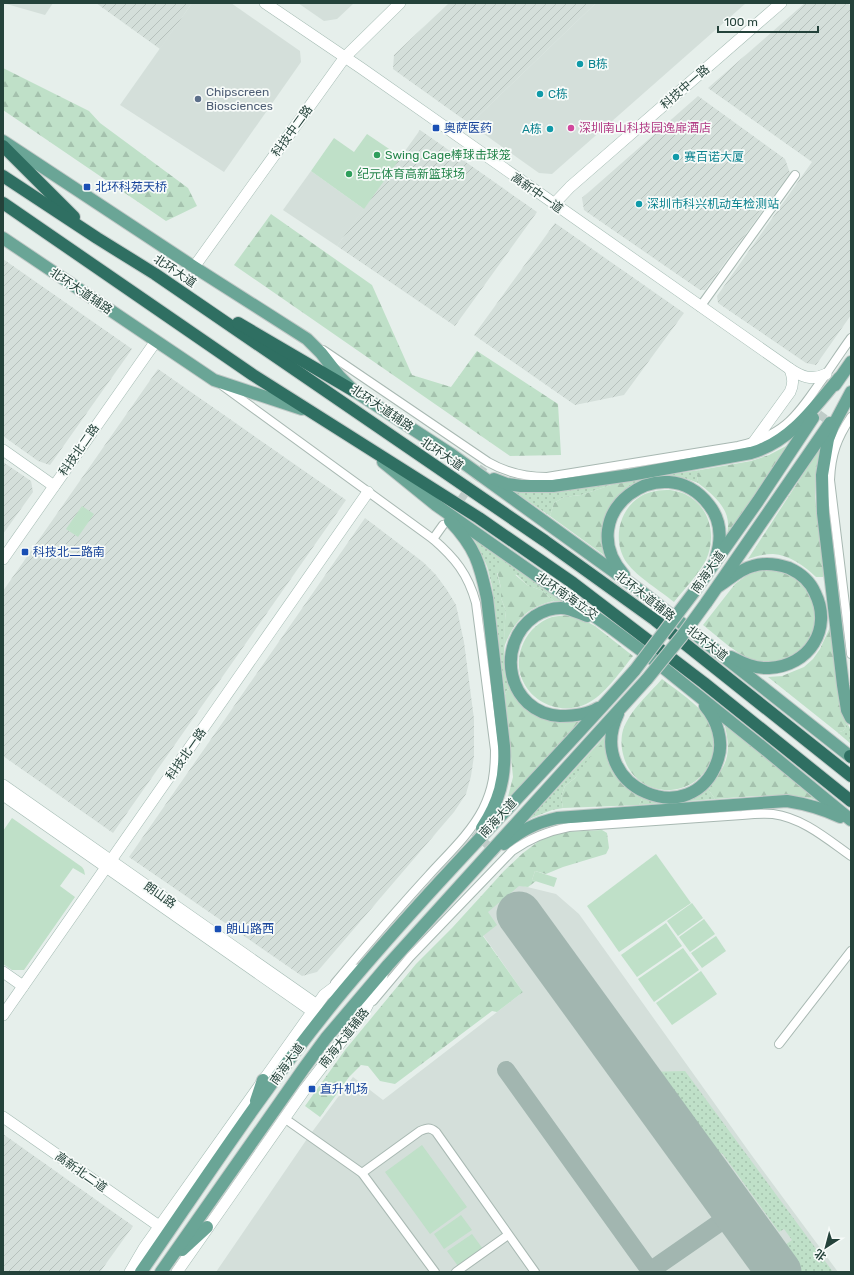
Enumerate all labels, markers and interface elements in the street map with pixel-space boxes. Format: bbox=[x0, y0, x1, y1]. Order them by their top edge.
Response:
scale bar bbox=[718, 8, 818, 34]
text: 100 m bbox=[724, 15, 758, 29]
place label: B栋 bbox=[588, 57, 608, 71]
marker: B栋 bbox=[575, 59, 585, 69]
street label: 科技中一路 bbox=[658, 62, 712, 112]
place label: Chipscreen Biosciences bbox=[206, 85, 273, 113]
place label: C栋 bbox=[548, 87, 568, 101]
marker: C栋 bbox=[535, 89, 545, 99]
marker: Chipscreen Biosciences bbox=[193, 94, 203, 104]
street label: 科技中二路 bbox=[269, 103, 315, 159]
place label: 奥萨医药 bbox=[444, 121, 492, 135]
place label: 深圳南山科技园逸扉酒店 bbox=[579, 121, 711, 135]
place label: A栋 bbox=[522, 122, 542, 136]
marker: 奥萨医药 bbox=[431, 123, 441, 133]
marker: 深圳南山科技园逸扉酒店 bbox=[566, 123, 576, 133]
marker: A栋 bbox=[545, 124, 555, 134]
place label: Swing Cage棒球击球笼 bbox=[385, 148, 511, 162]
marker: Swing Cage棒球击球笼 bbox=[372, 150, 382, 160]
place label: 赛百诺大厦 bbox=[684, 150, 744, 164]
marker: 赛百诺大厦 bbox=[671, 152, 681, 162]
place label: 纪元体育高新篮球场 bbox=[357, 167, 465, 181]
marker: 纪元体育高新篮球场 bbox=[344, 169, 354, 179]
street label: 高新中一道 bbox=[508, 170, 566, 216]
place label: 北环科苑天桥 bbox=[95, 180, 167, 194]
marker: 北环科苑天桥 bbox=[82, 182, 92, 192]
place label: 深圳市科兴机动车检测站 bbox=[647, 197, 779, 211]
marker: 深圳市科兴机动车检测站 bbox=[634, 199, 644, 209]
street label: 北环大道 bbox=[151, 252, 199, 290]
street label: 北环大道辅路 bbox=[47, 265, 115, 317]
street label: 北环大道辅路 bbox=[348, 382, 416, 434]
street label: 科技北二路 bbox=[56, 421, 102, 479]
street label: 北环大道 bbox=[418, 435, 466, 473]
place label: 科技北二路南 bbox=[33, 545, 105, 559]
marker: 科技北二路南 bbox=[20, 547, 30, 557]
street label: 南海大道 bbox=[688, 548, 728, 596]
street label: 北环大道辅路 bbox=[612, 568, 678, 624]
street label: 北环南海立交 bbox=[533, 570, 601, 622]
street label: 北环大道 bbox=[684, 623, 730, 663]
street label: 科技北一路 bbox=[163, 725, 209, 783]
street label: 南海大道 bbox=[477, 796, 519, 840]
street label: 朗山路 bbox=[141, 879, 179, 911]
place label: 朗山路西 bbox=[226, 922, 274, 936]
marker: 朗山路西 bbox=[213, 924, 223, 934]
street label: 南海大道辅路 bbox=[316, 1005, 372, 1071]
street label: 南海大道 bbox=[267, 1040, 307, 1088]
place label: 直升机场 bbox=[320, 1082, 368, 1096]
marker: 直升机场 bbox=[307, 1084, 317, 1094]
street label: 高新北二道 bbox=[52, 1149, 110, 1195]
north arrow bbox=[806, 1227, 846, 1267]
text: 北 bbox=[812, 1246, 829, 1263]

